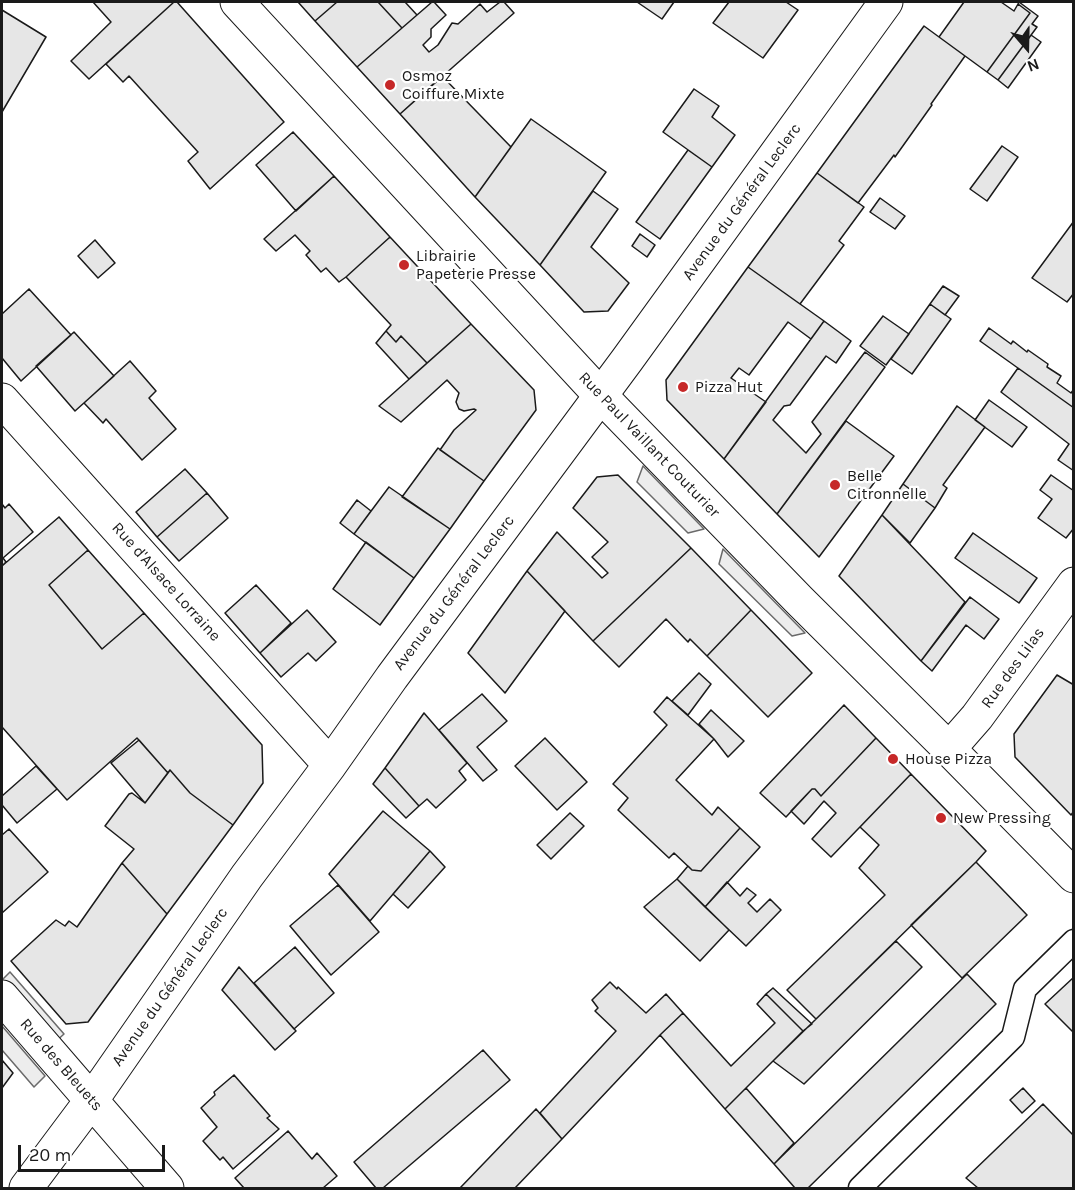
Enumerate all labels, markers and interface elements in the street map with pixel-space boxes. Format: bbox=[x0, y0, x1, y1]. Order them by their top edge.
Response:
north arrow bbox=[997, 18, 1057, 78]
text: N bbox=[1025, 54, 1042, 76]
place label: Osmoz Coiffure Mixte bbox=[402, 66, 505, 104]
marker: Osmoz Coiffure Mixte bbox=[383, 78, 397, 92]
street label: Avenue du Général Leclerc bbox=[679, 120, 805, 284]
place label: Librairie Papeterie Presse bbox=[416, 246, 536, 284]
marker: Librairie Papeterie Presse bbox=[397, 258, 411, 272]
street label: Rue Paul Vaillant Couturier bbox=[574, 368, 724, 522]
place label: Pizza Hut bbox=[695, 377, 763, 397]
marker: Pizza Hut bbox=[676, 380, 690, 394]
place label: Belle Citronnelle bbox=[847, 466, 927, 504]
marker: Belle Citronnelle bbox=[828, 478, 842, 492]
street label: Avenue du Général Leclerc bbox=[389, 512, 519, 674]
street label: Rue d'Alsace Lorraine bbox=[107, 519, 225, 645]
street label: Rue des Lilas bbox=[977, 624, 1049, 712]
place label: House Pizza bbox=[905, 749, 992, 769]
marker: House Pizza bbox=[886, 752, 900, 766]
place label: New Pressing bbox=[953, 808, 1051, 828]
marker: New Pressing bbox=[934, 811, 948, 825]
street label: Avenue du Général Leclerc bbox=[108, 904, 232, 1070]
street label: Rue des Bleuets bbox=[16, 1015, 106, 1115]
scale bar bbox=[21, 1133, 168, 1171]
text: 20 m bbox=[29, 1144, 71, 1166]

